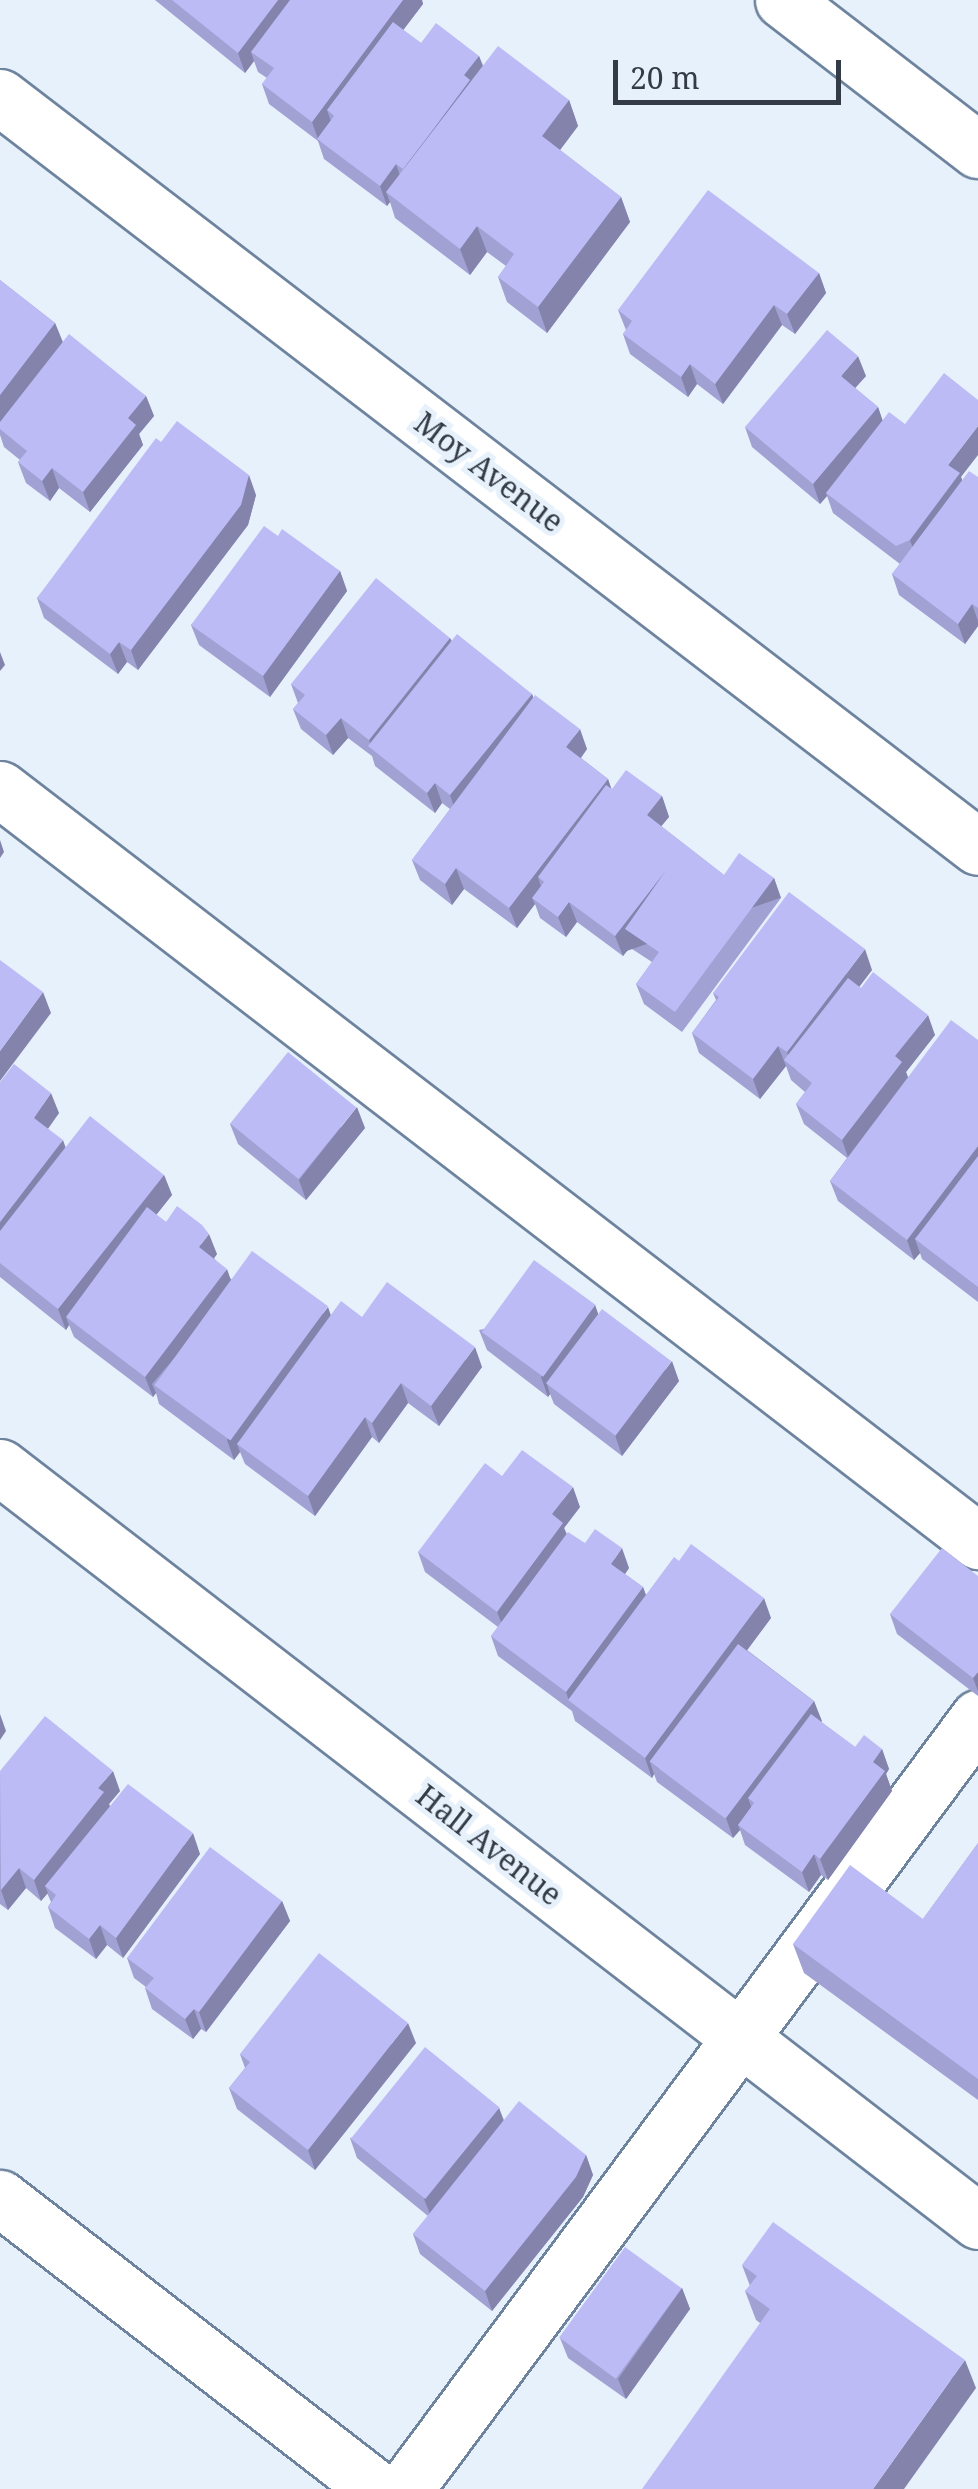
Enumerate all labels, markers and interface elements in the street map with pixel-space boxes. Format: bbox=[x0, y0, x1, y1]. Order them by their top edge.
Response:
scale bar bbox=[618, 40, 846, 102]
text: 20 m bbox=[630, 57, 700, 98]
street label: Moy Avenue bbox=[408, 404, 570, 540]
street label: Hall Avenue bbox=[409, 1777, 569, 1913]

